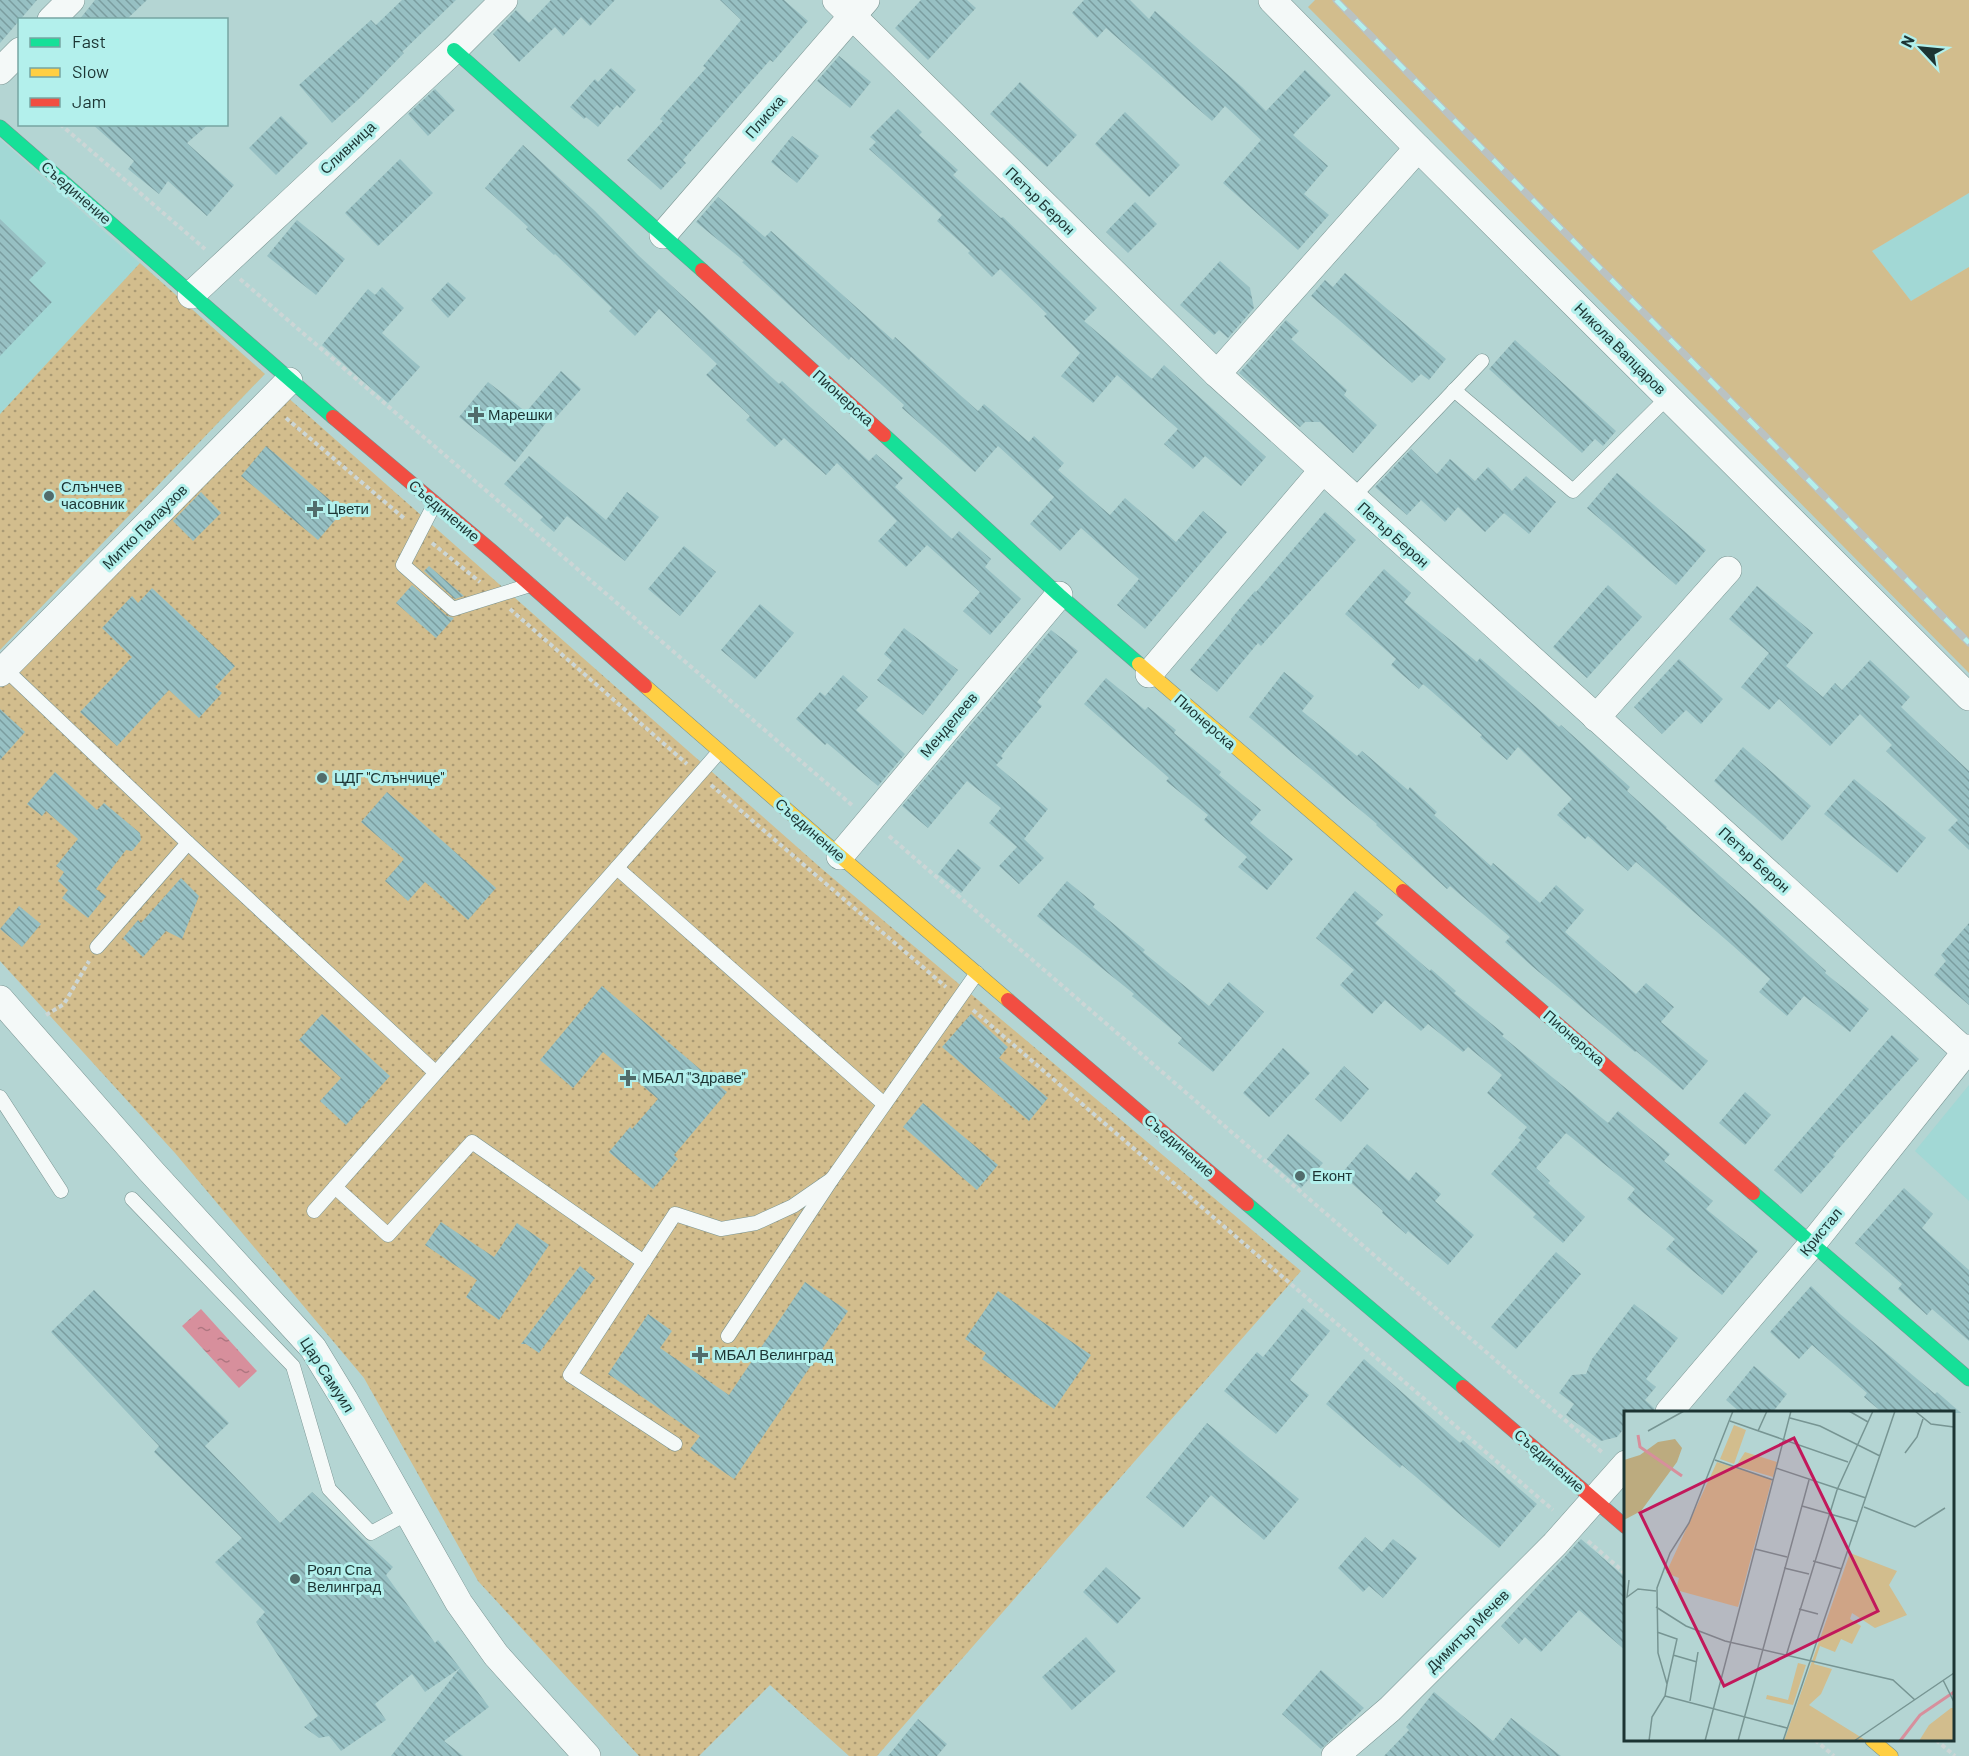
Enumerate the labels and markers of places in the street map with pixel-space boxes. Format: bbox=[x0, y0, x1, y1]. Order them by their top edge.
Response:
place label: Марешки bbox=[488, 405, 553, 423]
marker: Марешки bbox=[469, 408, 483, 422]
place label: Слънчев часовник bbox=[61, 477, 125, 512]
marker: Слънчев часовник bbox=[42, 489, 56, 503]
place label: Цвети bbox=[327, 499, 369, 517]
marker: Цвети bbox=[308, 502, 322, 516]
place label: ЦДГ "Слънчице" bbox=[334, 768, 445, 786]
marker: ЦДГ "Слънчице" bbox=[315, 771, 329, 785]
place label: МБАЛ "Здраве" bbox=[642, 1068, 746, 1086]
marker: МБАЛ "Здраве" bbox=[619, 1069, 637, 1087]
place label: Еконт bbox=[1312, 1166, 1352, 1184]
marker: Еконт bbox=[1293, 1169, 1307, 1183]
place label: МБАЛ Велинград bbox=[714, 1345, 834, 1363]
marker: МБАЛ Велинград bbox=[691, 1346, 709, 1364]
place label: Роял Спа Велинград bbox=[307, 1560, 381, 1595]
marker: Роял Спа Велинград bbox=[288, 1572, 302, 1586]

